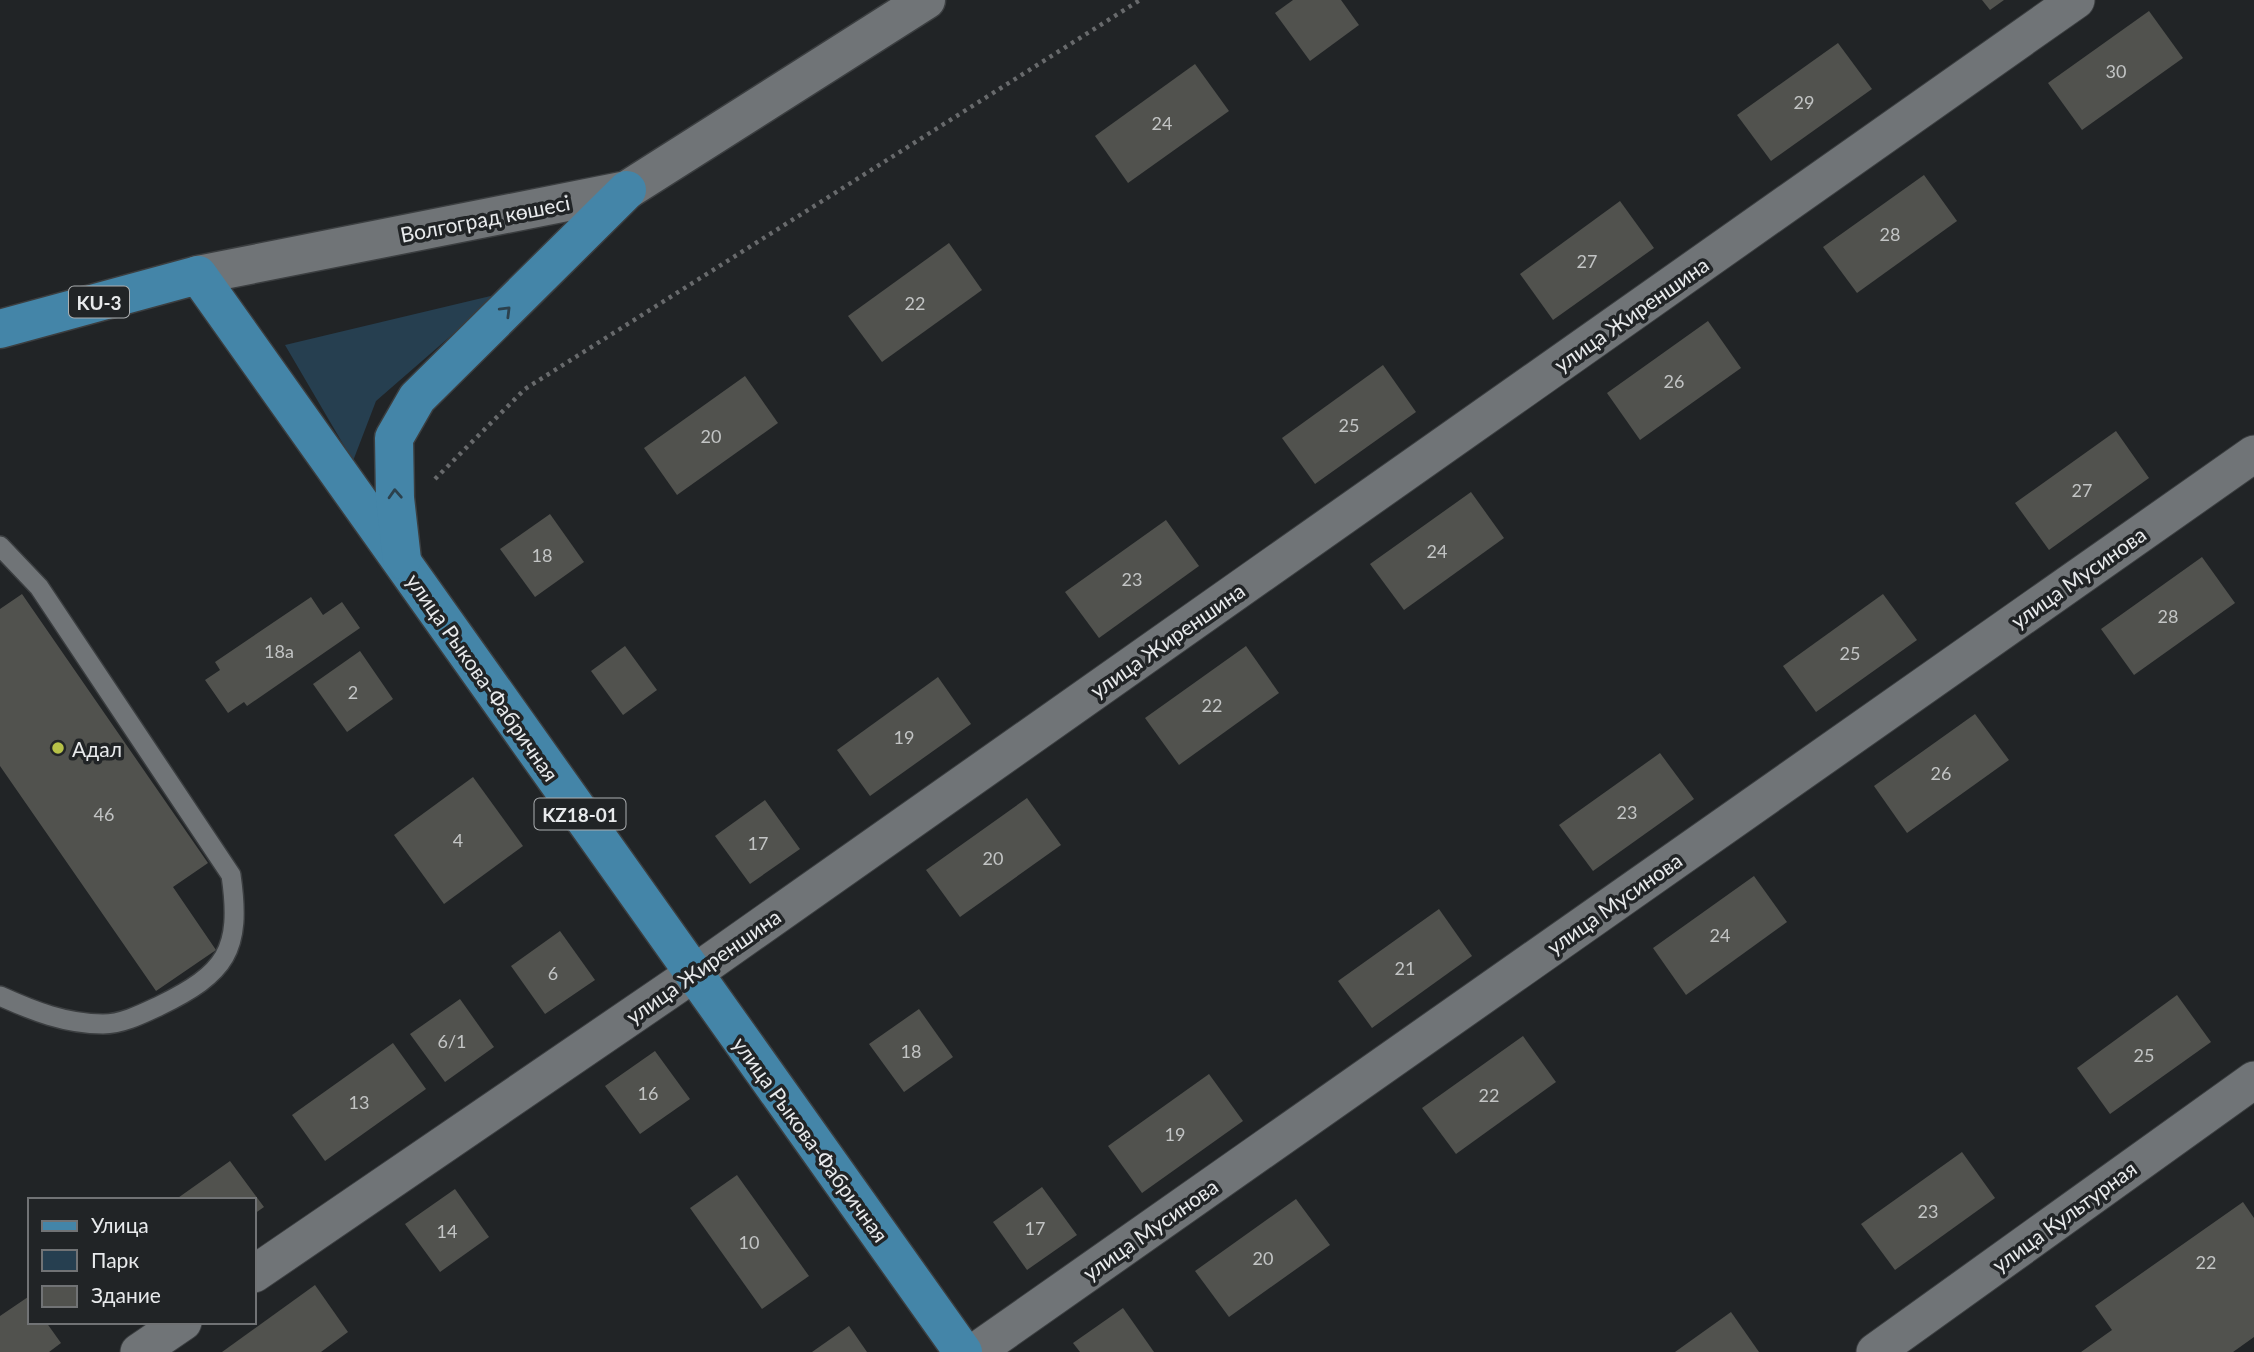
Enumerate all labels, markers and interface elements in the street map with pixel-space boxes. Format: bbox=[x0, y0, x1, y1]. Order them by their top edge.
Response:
house number: 30 bbox=[2106, 60, 2126, 82]
house number: 29 bbox=[1794, 91, 1814, 113]
house number: 24 bbox=[1152, 112, 1172, 134]
street label: Волгоград көшесі bbox=[398, 189, 572, 247]
house number: 28 bbox=[1880, 223, 1900, 245]
house number: 27 bbox=[1577, 250, 1597, 272]
street label: улица Жиреншина bbox=[1549, 251, 1713, 377]
road number: KU-3 bbox=[69, 286, 129, 318]
house number: 22 bbox=[905, 292, 925, 314]
one-way arrow bbox=[498, 306, 511, 319]
house number: 26 bbox=[1664, 370, 1684, 392]
house number: 25 bbox=[1339, 414, 1359, 436]
house number: 20 bbox=[701, 425, 721, 447]
house number: 27 bbox=[2072, 479, 2092, 501]
one-way arrow bbox=[388, 489, 403, 500]
street label: улица Мусинова bbox=[2006, 521, 2150, 633]
house number: 24 bbox=[1427, 540, 1447, 562]
house number: 18 bbox=[532, 544, 552, 566]
street label: улица Рыкова-Фабричная bbox=[402, 568, 564, 786]
house number: 23 bbox=[1122, 568, 1142, 590]
street label: улица Жиреншина bbox=[1085, 577, 1249, 703]
house number: 28 bbox=[2158, 605, 2178, 627]
house number: 18а bbox=[264, 640, 294, 662]
house number: 25 bbox=[1840, 642, 1860, 664]
house number: 2 bbox=[348, 681, 358, 703]
house number: 22 bbox=[1202, 694, 1222, 716]
house number: 19 bbox=[894, 726, 914, 748]
place label: Адал bbox=[72, 736, 122, 761]
marker: Адал bbox=[50, 740, 66, 756]
house number: 26 bbox=[1931, 762, 1951, 784]
road number: KZ18-01 bbox=[534, 799, 626, 830]
house number: 23 bbox=[1617, 801, 1637, 823]
house number: 46 bbox=[94, 803, 114, 825]
house number: 4 bbox=[453, 829, 463, 851]
house number: 17 bbox=[748, 832, 768, 854]
house number: 20 bbox=[983, 847, 1003, 869]
street label: улица Мусинова bbox=[1542, 847, 1686, 959]
street label: улица Жиреншина bbox=[621, 903, 785, 1029]
house number: 24 bbox=[1710, 924, 1730, 946]
house number: 21 bbox=[1395, 957, 1415, 979]
house number: 6 bbox=[548, 962, 558, 984]
house number: 6/1 bbox=[437, 1030, 467, 1052]
street label: улица Рыкова-Фабричная bbox=[728, 1032, 894, 1246]
house number: 18 bbox=[901, 1040, 921, 1062]
house number: 25 bbox=[2134, 1044, 2154, 1066]
house number: 16 bbox=[638, 1082, 658, 1104]
house number: 22 bbox=[1479, 1084, 1499, 1106]
house number: 13 bbox=[349, 1091, 369, 1113]
house number: 19 bbox=[1165, 1123, 1185, 1145]
street label: улица Культурная bbox=[1987, 1155, 2141, 1277]
street label: улица Мусинова bbox=[1078, 1173, 1222, 1285]
legend bbox=[28, 1198, 256, 1324]
house number: 23 bbox=[1918, 1200, 1938, 1222]
text: Улица bbox=[91, 1212, 149, 1237]
house number: 17 bbox=[1025, 1217, 1045, 1239]
house number: 14 bbox=[437, 1220, 457, 1242]
house number: 10 bbox=[739, 1231, 759, 1253]
text: Парк bbox=[91, 1247, 139, 1272]
house number: 20 bbox=[1253, 1247, 1273, 1269]
house number: 22 bbox=[2196, 1251, 2216, 1273]
text: Здание bbox=[91, 1282, 161, 1307]

